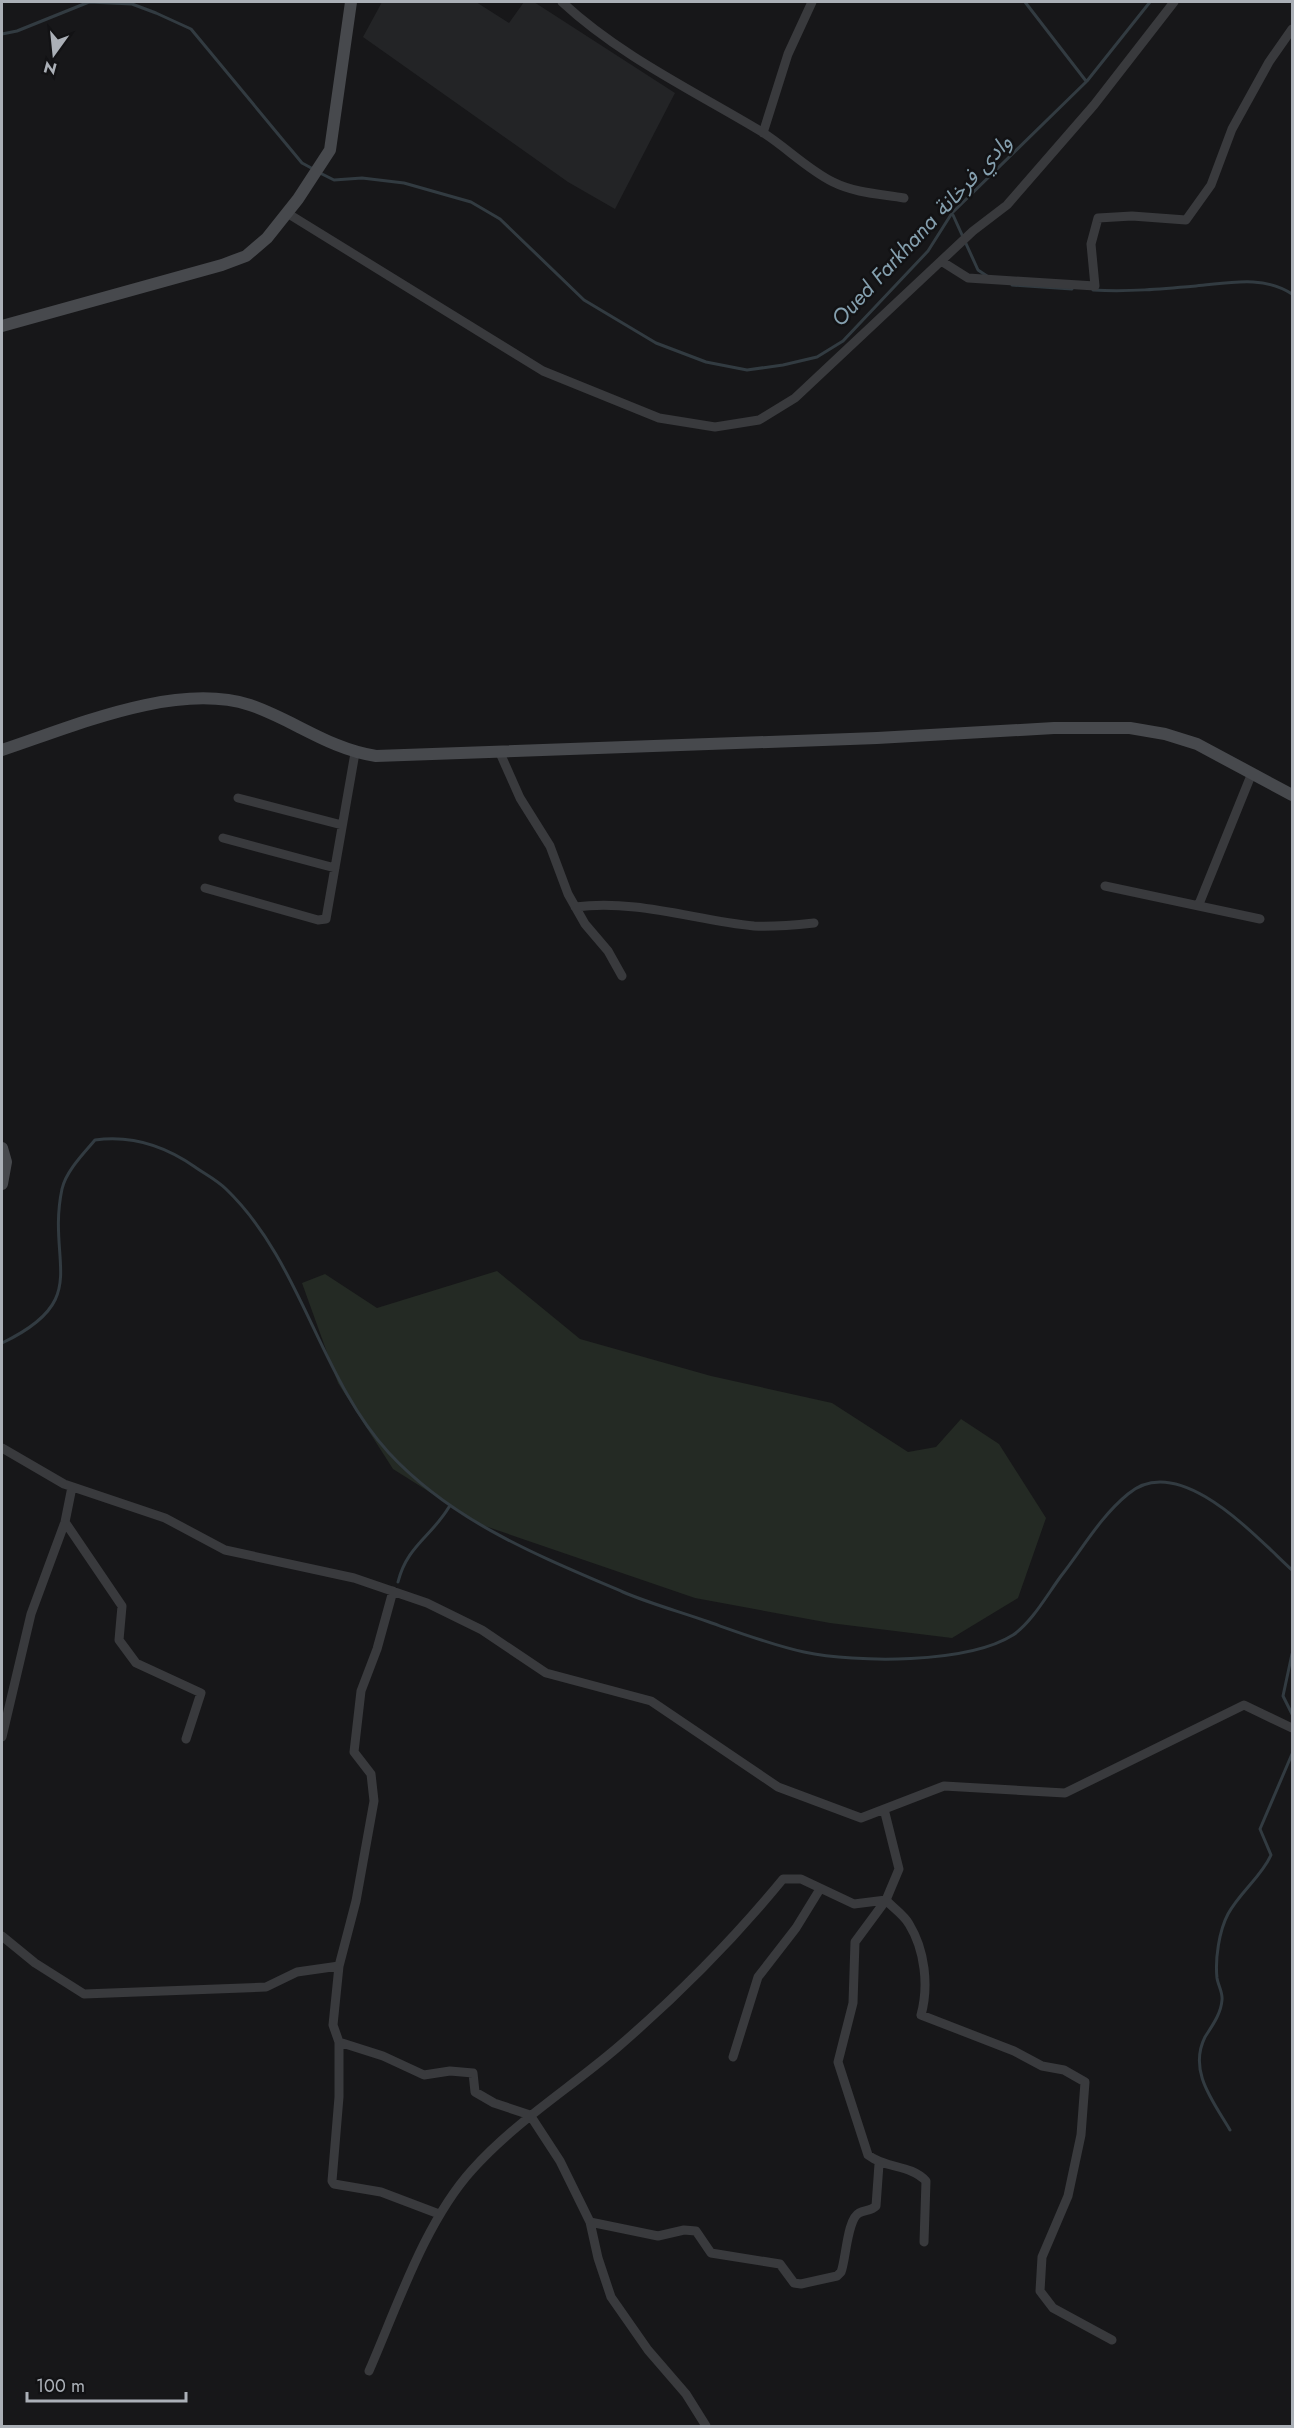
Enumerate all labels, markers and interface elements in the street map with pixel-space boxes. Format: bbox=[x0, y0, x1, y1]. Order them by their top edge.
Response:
north arrow bbox=[24, 24, 84, 84]
text: N bbox=[41, 55, 59, 81]
water label: Oued Farkhana وادي فرخانة bbox=[823, 127, 1021, 335]
scale bar bbox=[27, 2365, 186, 2403]
text: 100 m bbox=[36, 2373, 85, 2399]

